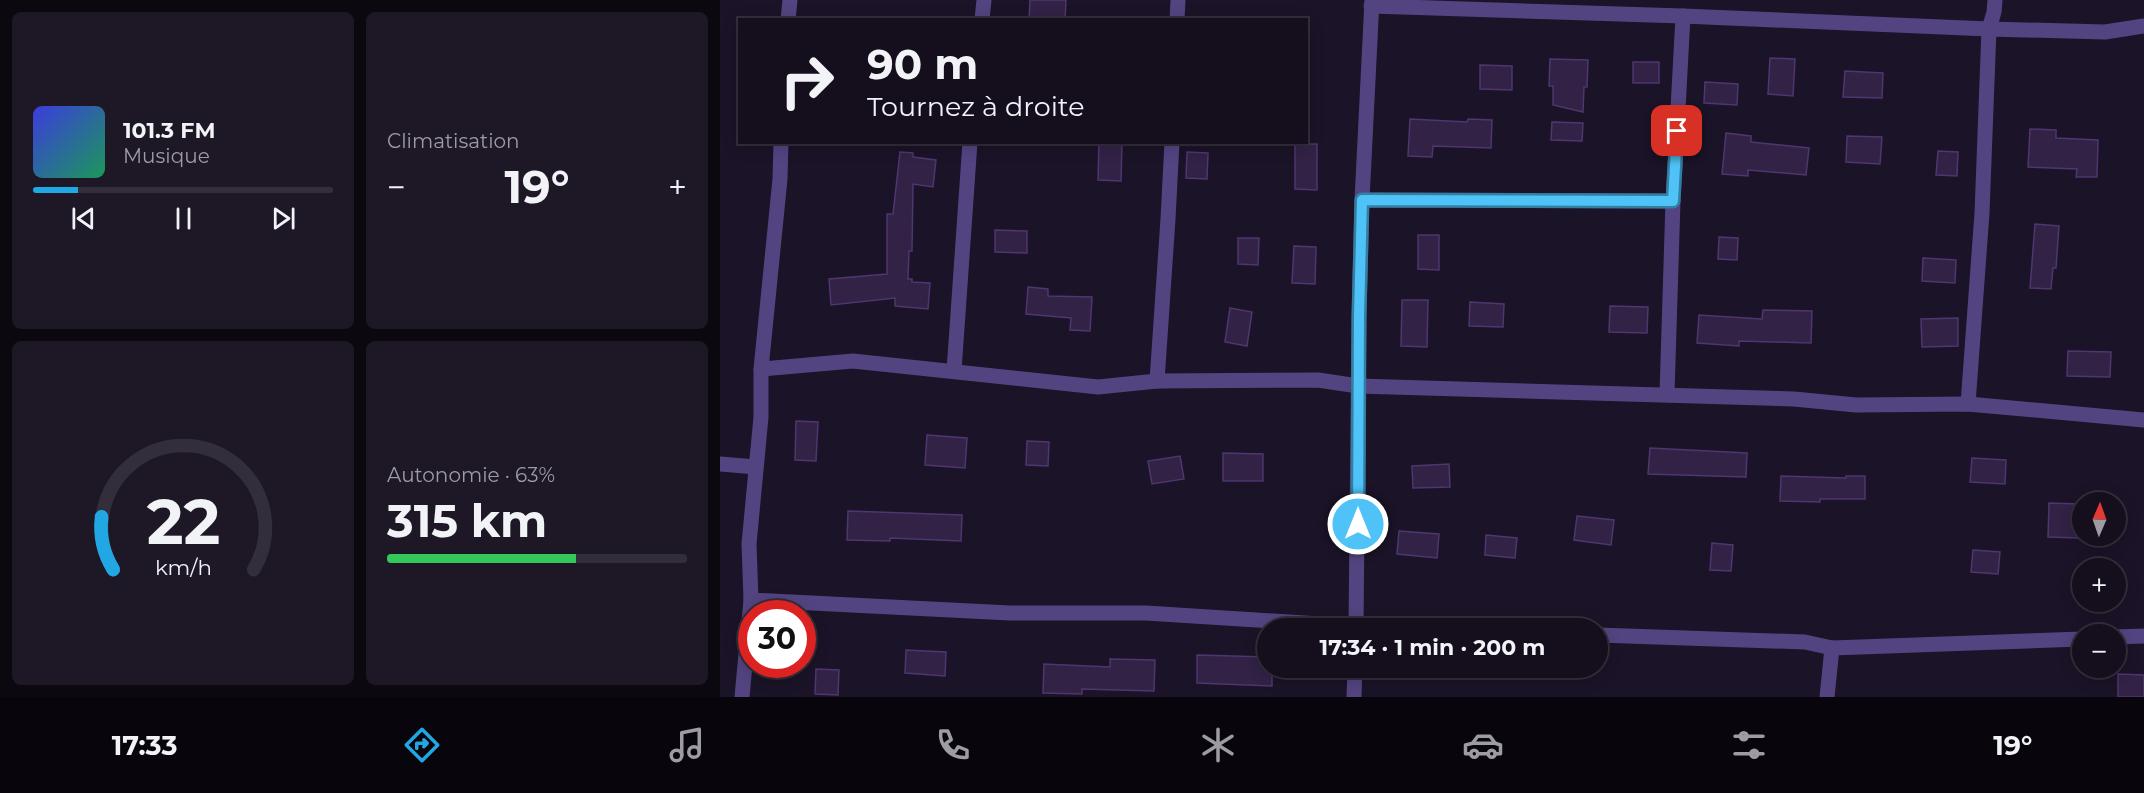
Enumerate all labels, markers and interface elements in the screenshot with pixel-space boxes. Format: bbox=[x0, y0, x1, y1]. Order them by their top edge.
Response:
text: 90 m bbox=[867, 38, 978, 90]
icon: right bbox=[768, 42, 846, 120]
text: Tournez à droite bbox=[867, 90, 1085, 123]
pin bbox=[1651, 105, 1702, 156]
icon: arrive bbox=[1660, 114, 1693, 147]
text: 101.3 FM bbox=[123, 117, 215, 144]
text: Climatisation bbox=[387, 129, 520, 153]
text: Musique bbox=[123, 144, 210, 168]
text: 19° bbox=[504, 159, 570, 214]
text: − bbox=[387, 167, 406, 207]
text: + bbox=[668, 167, 687, 207]
icon: previous bbox=[67, 202, 100, 235]
icon: pause bbox=[167, 202, 200, 235]
icon: next bbox=[267, 202, 300, 235]
text: Autonomie · 63% bbox=[387, 463, 555, 487]
text: 22 bbox=[146, 484, 220, 560]
position arrow bbox=[1326, 492, 1390, 556]
north arrow bbox=[2072, 492, 2126, 546]
map controls bbox=[2072, 492, 2126, 678]
text: 315 km bbox=[387, 493, 547, 548]
text: km/h bbox=[154, 554, 212, 580]
button: + bbox=[2072, 558, 2126, 612]
speed limit sign: 30 bbox=[738, 600, 816, 678]
button: − bbox=[2072, 624, 2126, 678]
text: 17:34 · 1 min · 200 m bbox=[1320, 634, 1545, 661]
icon: directions bbox=[401, 724, 443, 766]
icon: music bbox=[666, 724, 708, 766]
icon: phone bbox=[932, 724, 974, 766]
icon: climate bbox=[1197, 724, 1239, 766]
icon: car bbox=[1462, 724, 1504, 766]
icon: filters bbox=[1728, 724, 1770, 766]
text: 17:33 bbox=[112, 729, 177, 762]
text: 19° bbox=[1993, 729, 2032, 762]

